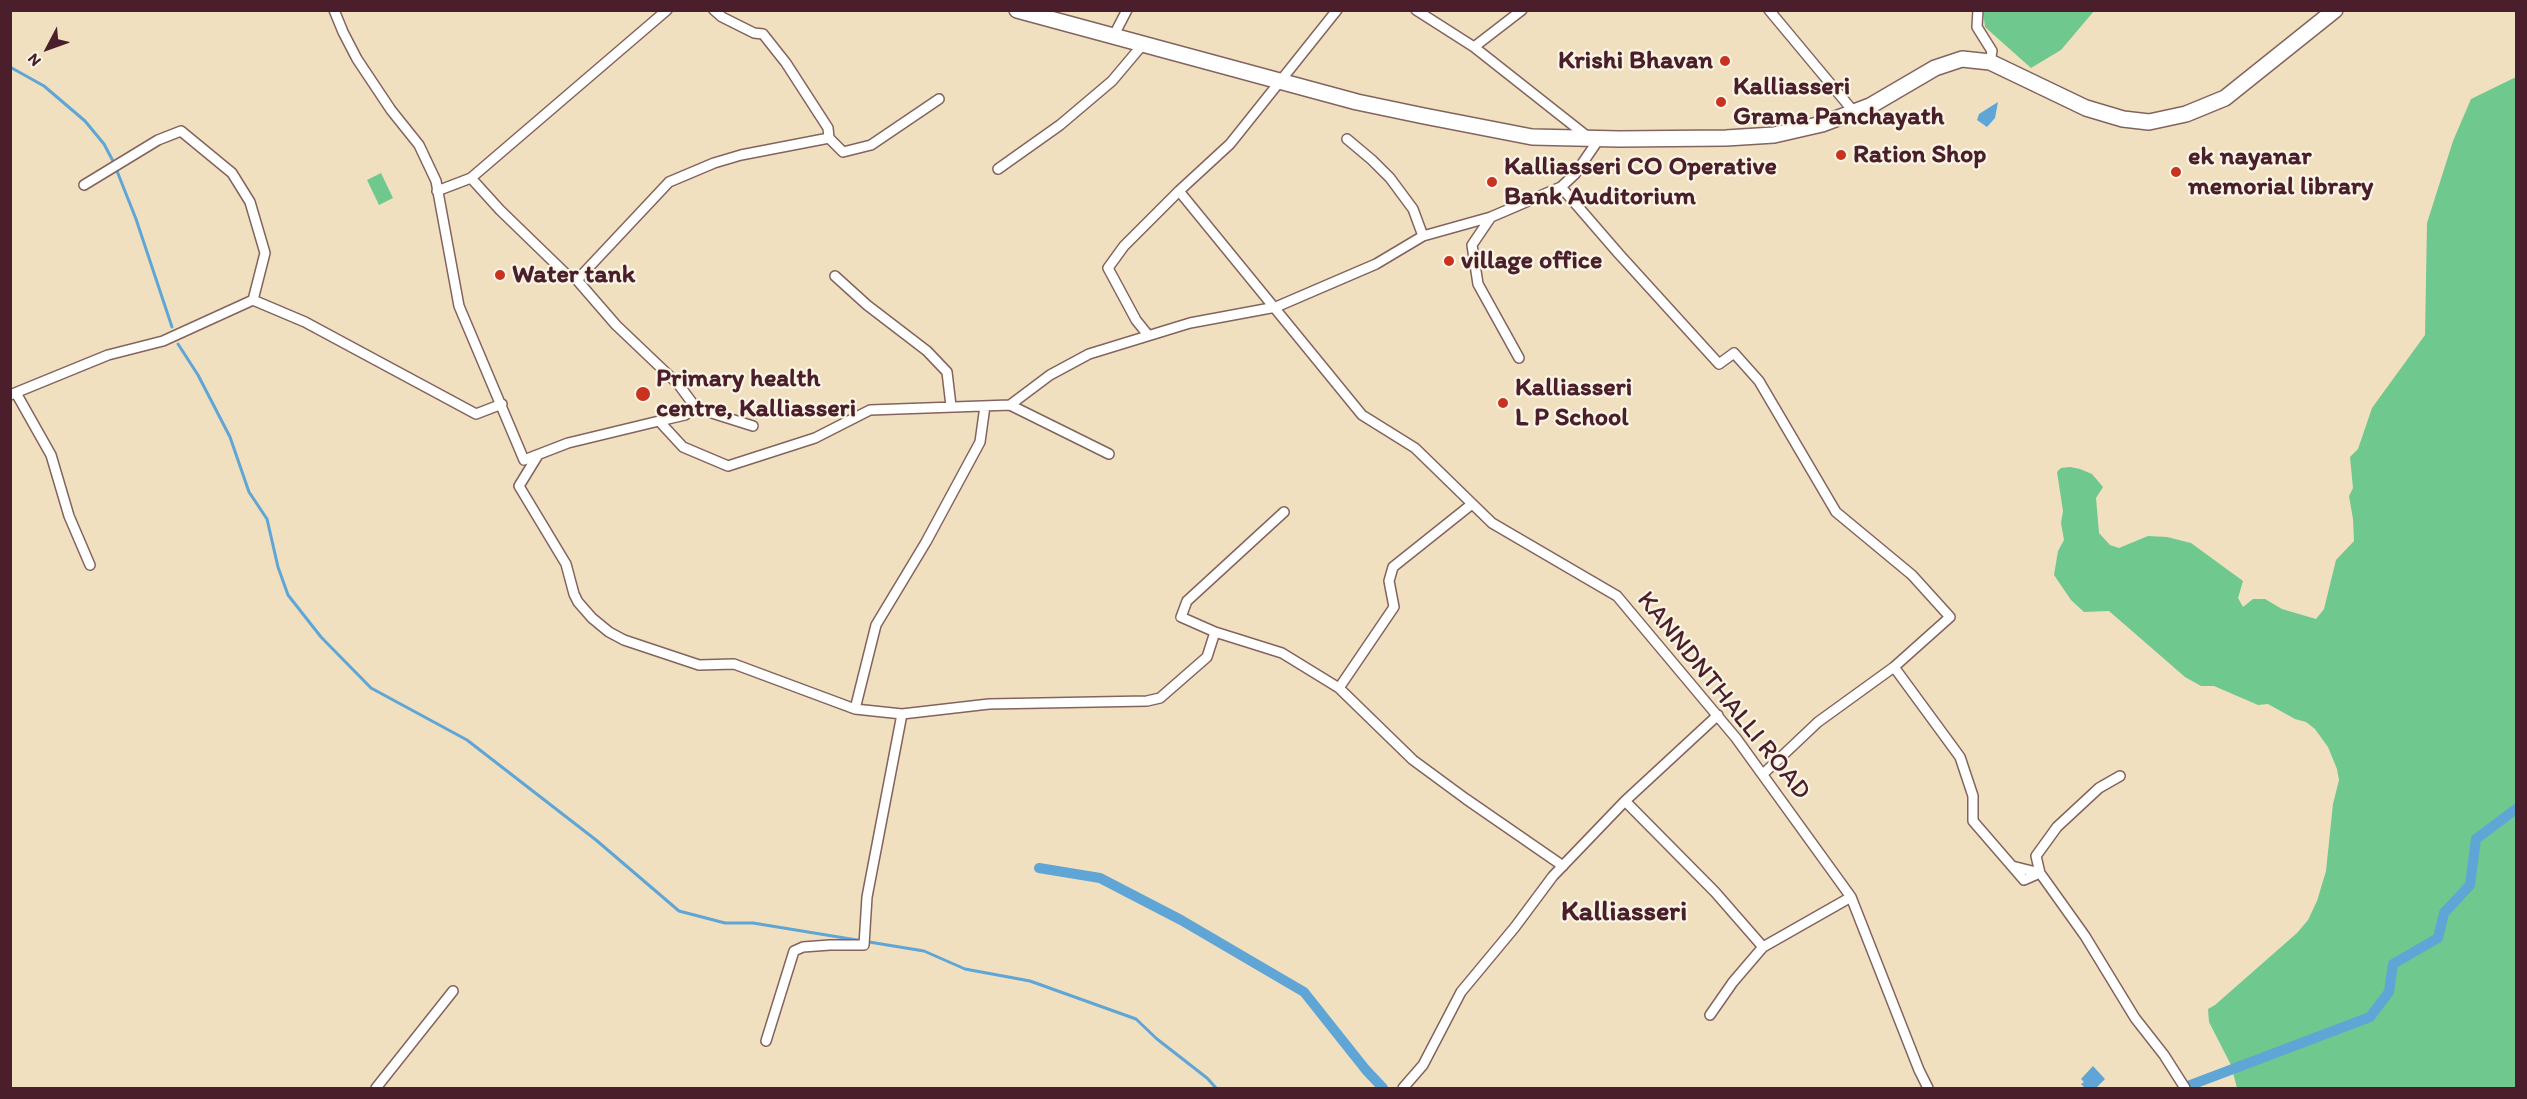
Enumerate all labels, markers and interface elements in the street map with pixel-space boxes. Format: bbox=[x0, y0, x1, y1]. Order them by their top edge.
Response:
north arrow bbox=[18, 18, 78, 78]
place label: Krishi Bhavan bbox=[1558, 45, 1713, 77]
text: N bbox=[23, 50, 45, 70]
marker: Krishi Bhavan bbox=[1718, 54, 1732, 68]
place label: Kalliasseri Grama Panchayath bbox=[1733, 71, 1944, 132]
marker: Kalliasseri Grama Panchayath bbox=[1714, 95, 1728, 109]
place label: Ration Shop bbox=[1853, 139, 1986, 171]
place label: ek nayanar memorial library bbox=[2188, 141, 2373, 202]
marker: Ration Shop bbox=[1834, 148, 1848, 162]
place label: Kalliasseri CO Operative Bank Auditorium bbox=[1504, 151, 1777, 212]
marker: ek nayanar memorial library bbox=[2169, 165, 2183, 179]
marker: Kalliasseri CO Operative Bank Auditorium bbox=[1485, 175, 1499, 189]
place label: village office bbox=[1461, 245, 1602, 277]
marker: village office bbox=[1442, 254, 1456, 268]
place label: Water tank bbox=[512, 259, 635, 291]
marker: Water tank bbox=[493, 268, 507, 282]
place label: Primary health centre, Kalliasseri bbox=[656, 363, 856, 424]
place label: Kalliasseri L P School bbox=[1515, 372, 1632, 434]
marker: Primary health centre, Kalliasseri bbox=[634, 385, 652, 403]
marker: Kalliasseri L P School bbox=[1496, 396, 1510, 410]
street label: KANNDNTHALLI ROAD bbox=[1629, 586, 1817, 806]
district label: Kalliasseri bbox=[1561, 896, 1687, 930]

